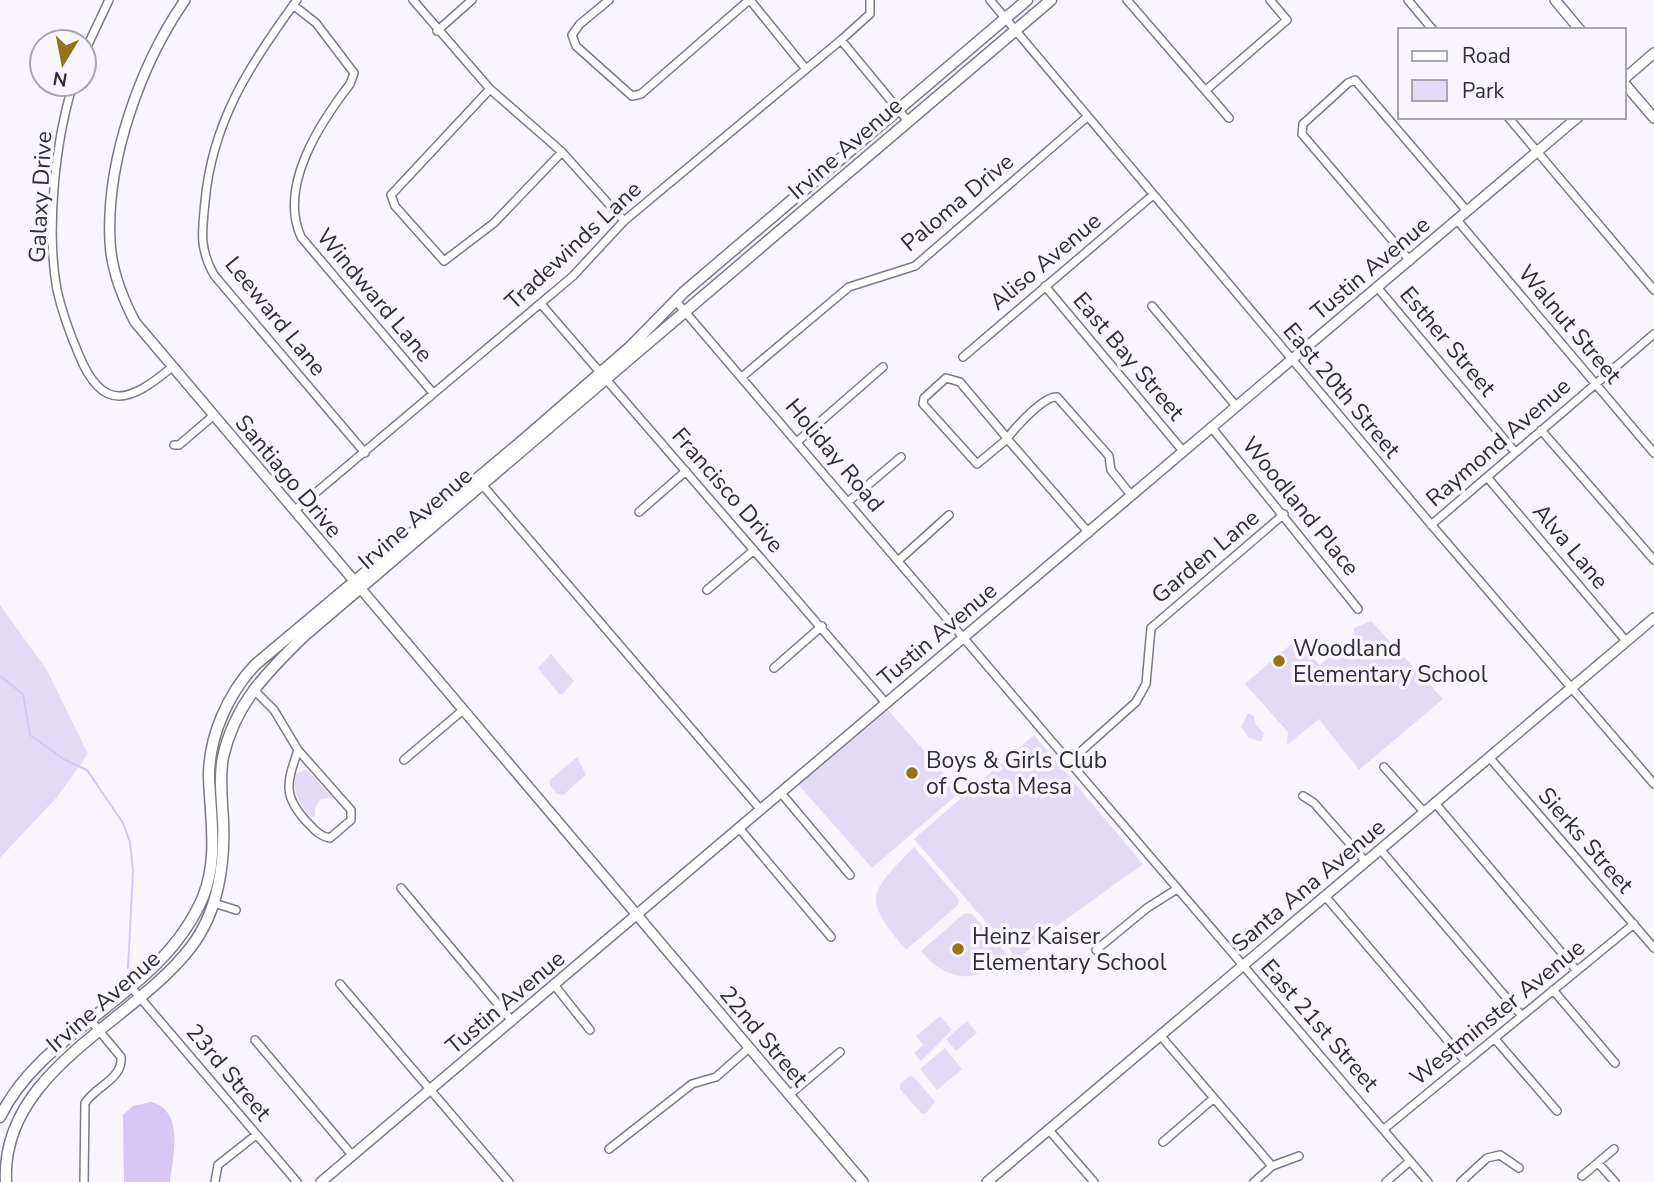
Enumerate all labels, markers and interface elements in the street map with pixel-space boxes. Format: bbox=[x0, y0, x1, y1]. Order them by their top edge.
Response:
north arrow bbox=[28, 28, 98, 98]
legend bbox=[1398, 28, 1626, 119]
text: Road bbox=[1462, 42, 1511, 70]
text: N bbox=[51, 65, 69, 93]
text: Park bbox=[1462, 77, 1504, 105]
street label: Irvine Avenue bbox=[782, 90, 909, 206]
street label: Galaxy Drive bbox=[22, 130, 59, 264]
street label: Paloma Drive bbox=[894, 146, 1020, 259]
street label: Tradewinds Lane bbox=[498, 174, 648, 317]
street label: Aliso Avenue bbox=[983, 205, 1108, 317]
street label: Tustin Avenue bbox=[1304, 209, 1436, 327]
street label: Windward Lane bbox=[309, 222, 440, 369]
street label: Leeward Lane bbox=[218, 250, 333, 383]
street label: Walnut Street bbox=[1511, 259, 1629, 391]
street label: Esther Street bbox=[1393, 280, 1503, 403]
street label: East Bay Street bbox=[1066, 286, 1192, 428]
street label: East 20th Street bbox=[1276, 316, 1408, 465]
street label: Raymond Avenue bbox=[1419, 371, 1577, 514]
street label: Holiday Road bbox=[778, 392, 891, 519]
street label: Santiago Drive bbox=[228, 408, 349, 544]
street label: Francisco Drive bbox=[665, 421, 791, 560]
street label: Woodland Place bbox=[1235, 430, 1366, 582]
street label: Irvine Avenue bbox=[352, 460, 479, 576]
street label: Alva Lane bbox=[1526, 497, 1616, 596]
street label: Garden Lane bbox=[1145, 502, 1266, 611]
street label: Tustin Avenue bbox=[871, 575, 1003, 693]
place label: Woodland Elementary School bbox=[1293, 633, 1488, 690]
marker: Woodland Elementary School bbox=[1271, 653, 1287, 669]
place label: Boys & Girls Club of Costa Mesa bbox=[926, 745, 1107, 802]
marker: Boys & Girls Club of Costa Mesa bbox=[904, 765, 920, 781]
street label: Sierks Street bbox=[1531, 781, 1641, 901]
street label: Santa Ana Avenue bbox=[1225, 812, 1392, 959]
place label: Heinz Kaiser Elementary School bbox=[972, 921, 1167, 978]
street label: Westminster Avenue bbox=[1403, 932, 1591, 1093]
marker: Heinz Kaiser Elementary School bbox=[950, 941, 966, 957]
street label: Irvine Avenue bbox=[40, 943, 167, 1059]
street label: Tustin Avenue bbox=[439, 943, 571, 1061]
street label: East 21st Street bbox=[1254, 953, 1386, 1099]
street label: 22nd Street bbox=[712, 979, 816, 1094]
street label: 23rd Street bbox=[179, 1017, 279, 1128]

